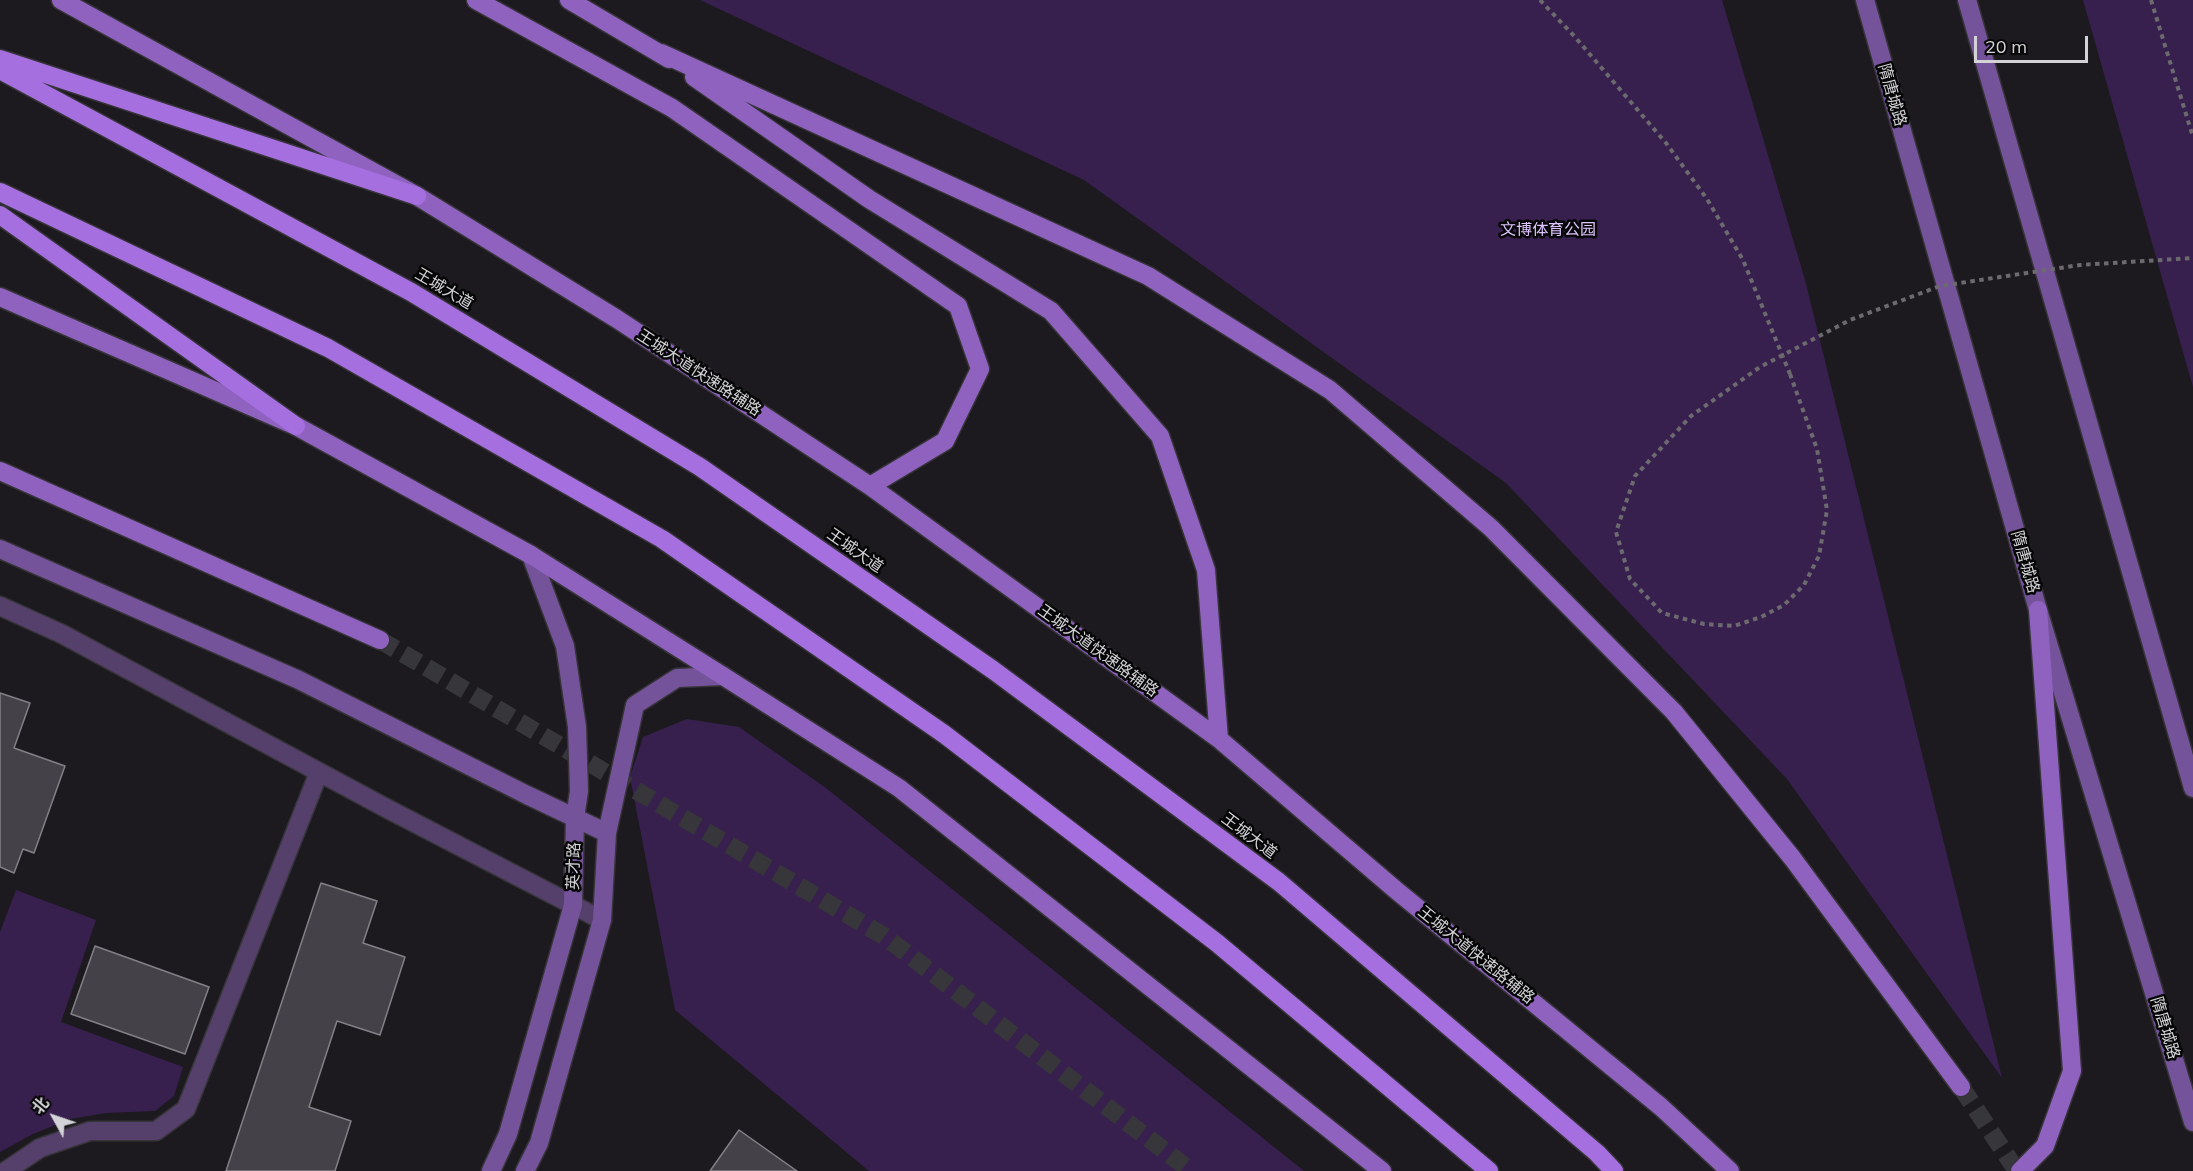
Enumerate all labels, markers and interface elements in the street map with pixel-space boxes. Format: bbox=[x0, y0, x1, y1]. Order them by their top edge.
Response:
scale bar bbox=[1977, 24, 2091, 62]
text: 20 m bbox=[1985, 35, 2027, 58]
street label: 隋唐城路 bbox=[1874, 62, 1910, 128]
park label: 文博体育公园 bbox=[1500, 220, 1596, 240]
street label: 王城大道 bbox=[412, 264, 476, 314]
street label: 王城大道快速路辅路 bbox=[633, 326, 765, 420]
street label: 王城大道 bbox=[823, 525, 887, 577]
street label: 隋唐城路 bbox=[2007, 529, 2043, 595]
street label: 王城大道快速路辅路 bbox=[1034, 601, 1162, 701]
street label: 王城大道 bbox=[1218, 809, 1280, 863]
street label: 英才路 bbox=[564, 842, 584, 890]
street label: 王城大道快速路辅路 bbox=[1414, 902, 1538, 1008]
street label: 隋唐城路 bbox=[2146, 995, 2184, 1061]
north arrow bbox=[24, 1087, 84, 1147]
text: 北 bbox=[27, 1093, 53, 1118]

